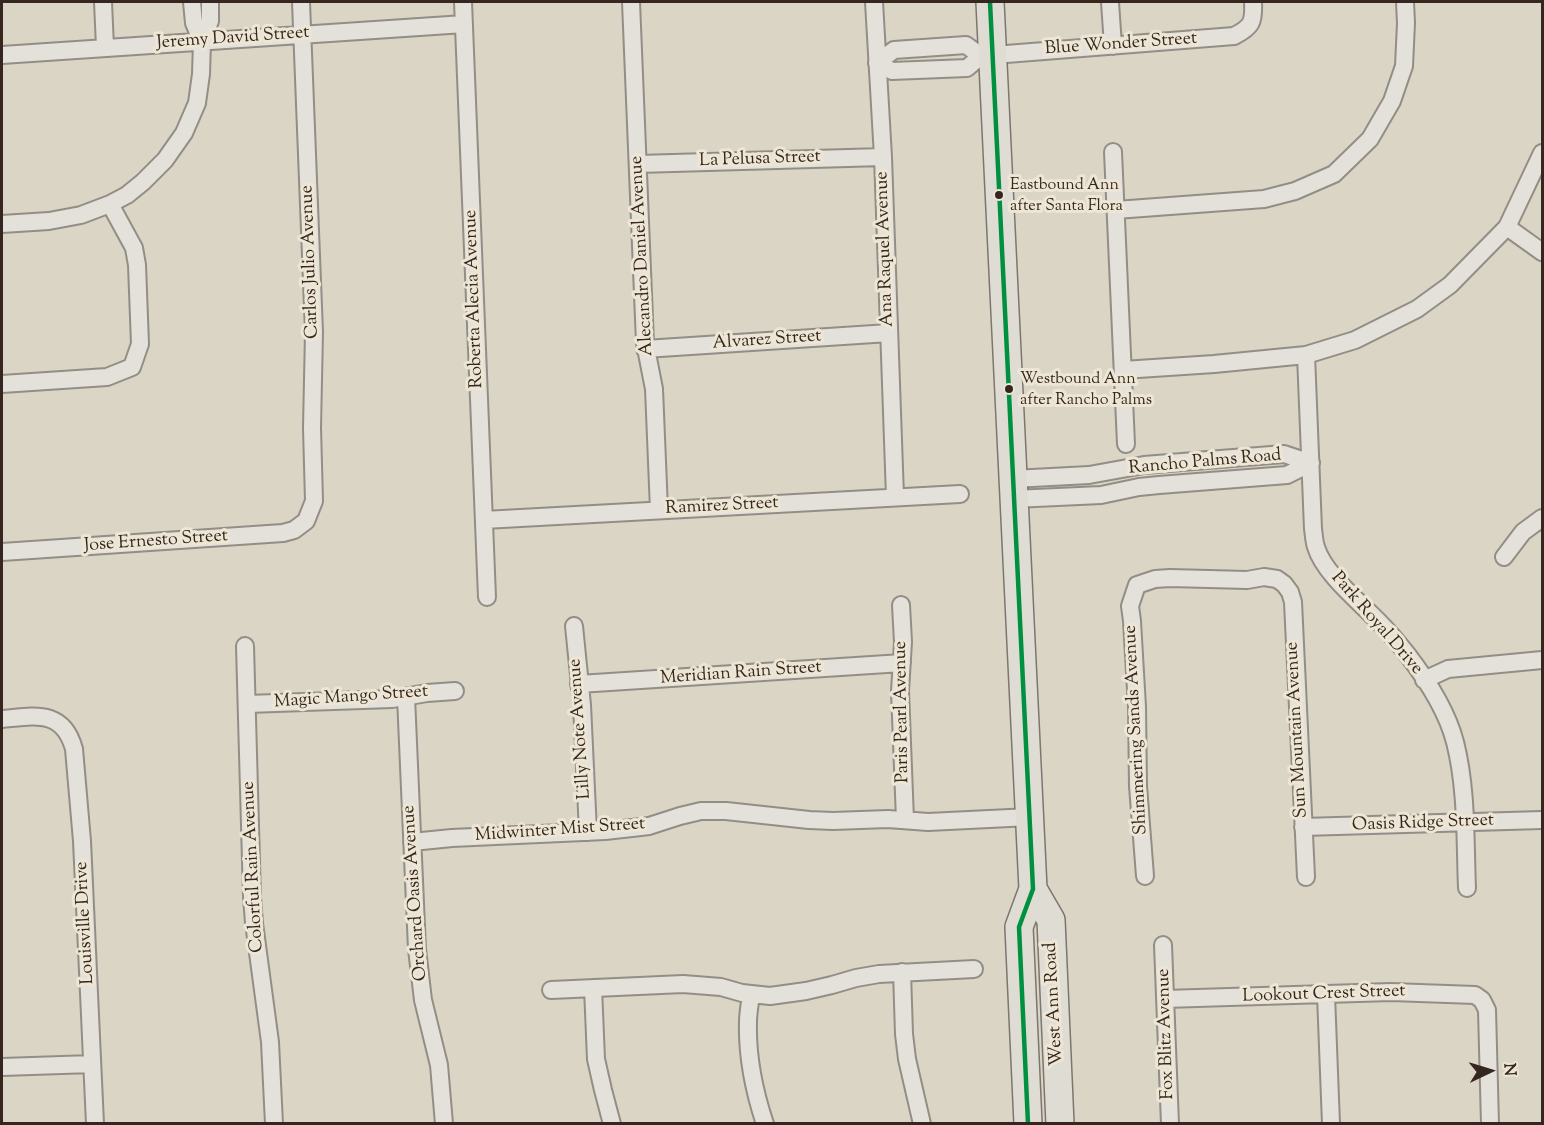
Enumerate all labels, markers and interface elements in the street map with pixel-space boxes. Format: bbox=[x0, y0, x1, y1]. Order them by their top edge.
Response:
street label: Jeremy David Street bbox=[156, 23, 310, 55]
street label: Blue Wonder Street bbox=[1044, 29, 1198, 61]
street label: La Pelusa Street bbox=[699, 147, 821, 173]
street label: Alecandro Daniel Avenue bbox=[627, 155, 659, 357]
street label: Ana Raquel Avenue bbox=[872, 171, 900, 327]
place label: Eastbound Ann after Santa Flora bbox=[1010, 176, 1123, 214]
street label: Carlos Julio Avenue bbox=[298, 185, 324, 339]
marker: Eastbound Ann after Santa Flora bbox=[993, 189, 1005, 201]
street label: Roberta Alecia Avenue bbox=[461, 209, 489, 389]
street label: Alvarez Street bbox=[712, 326, 822, 356]
place label: Westbound Ann after Rancho Palms bbox=[1020, 370, 1152, 408]
marker: Westbound Ann after Rancho Palms bbox=[1003, 383, 1015, 395]
street label: Rancho Palms Road bbox=[1128, 446, 1282, 480]
street label: Ramirez Street bbox=[665, 493, 779, 521]
street label: Jose Ernesto Street bbox=[83, 526, 229, 558]
street label: Park Royal Drive bbox=[1325, 568, 1427, 680]
street label: Shimmering Sands Avenue bbox=[1121, 625, 1153, 835]
street label: Paris Pearl Avenue bbox=[891, 641, 915, 783]
street label: Sun Mountain Avenue bbox=[1283, 641, 1313, 819]
street label: Lilly Note Avenue bbox=[565, 658, 597, 800]
street label: Meridian Rain Street bbox=[660, 658, 822, 690]
street label: Magic Mango Street bbox=[273, 682, 429, 714]
street label: Colorful Rain Avenue bbox=[239, 781, 269, 953]
street label: Orchard Oasis Avenue bbox=[399, 804, 433, 982]
street label: Oasis Ridge Street bbox=[1352, 811, 1494, 837]
street label: Midwinter Mist Street bbox=[474, 814, 646, 848]
street label: Louisville Drive bbox=[72, 861, 100, 985]
street label: West Ann Road bbox=[1041, 942, 1069, 1066]
street label: Fox Blitz Avenue bbox=[1154, 968, 1180, 1100]
street label: Lookout Crest Street bbox=[1242, 981, 1406, 1009]
north arrow bbox=[1460, 1041, 1520, 1101]
text: N bbox=[1497, 1063, 1520, 1077]

